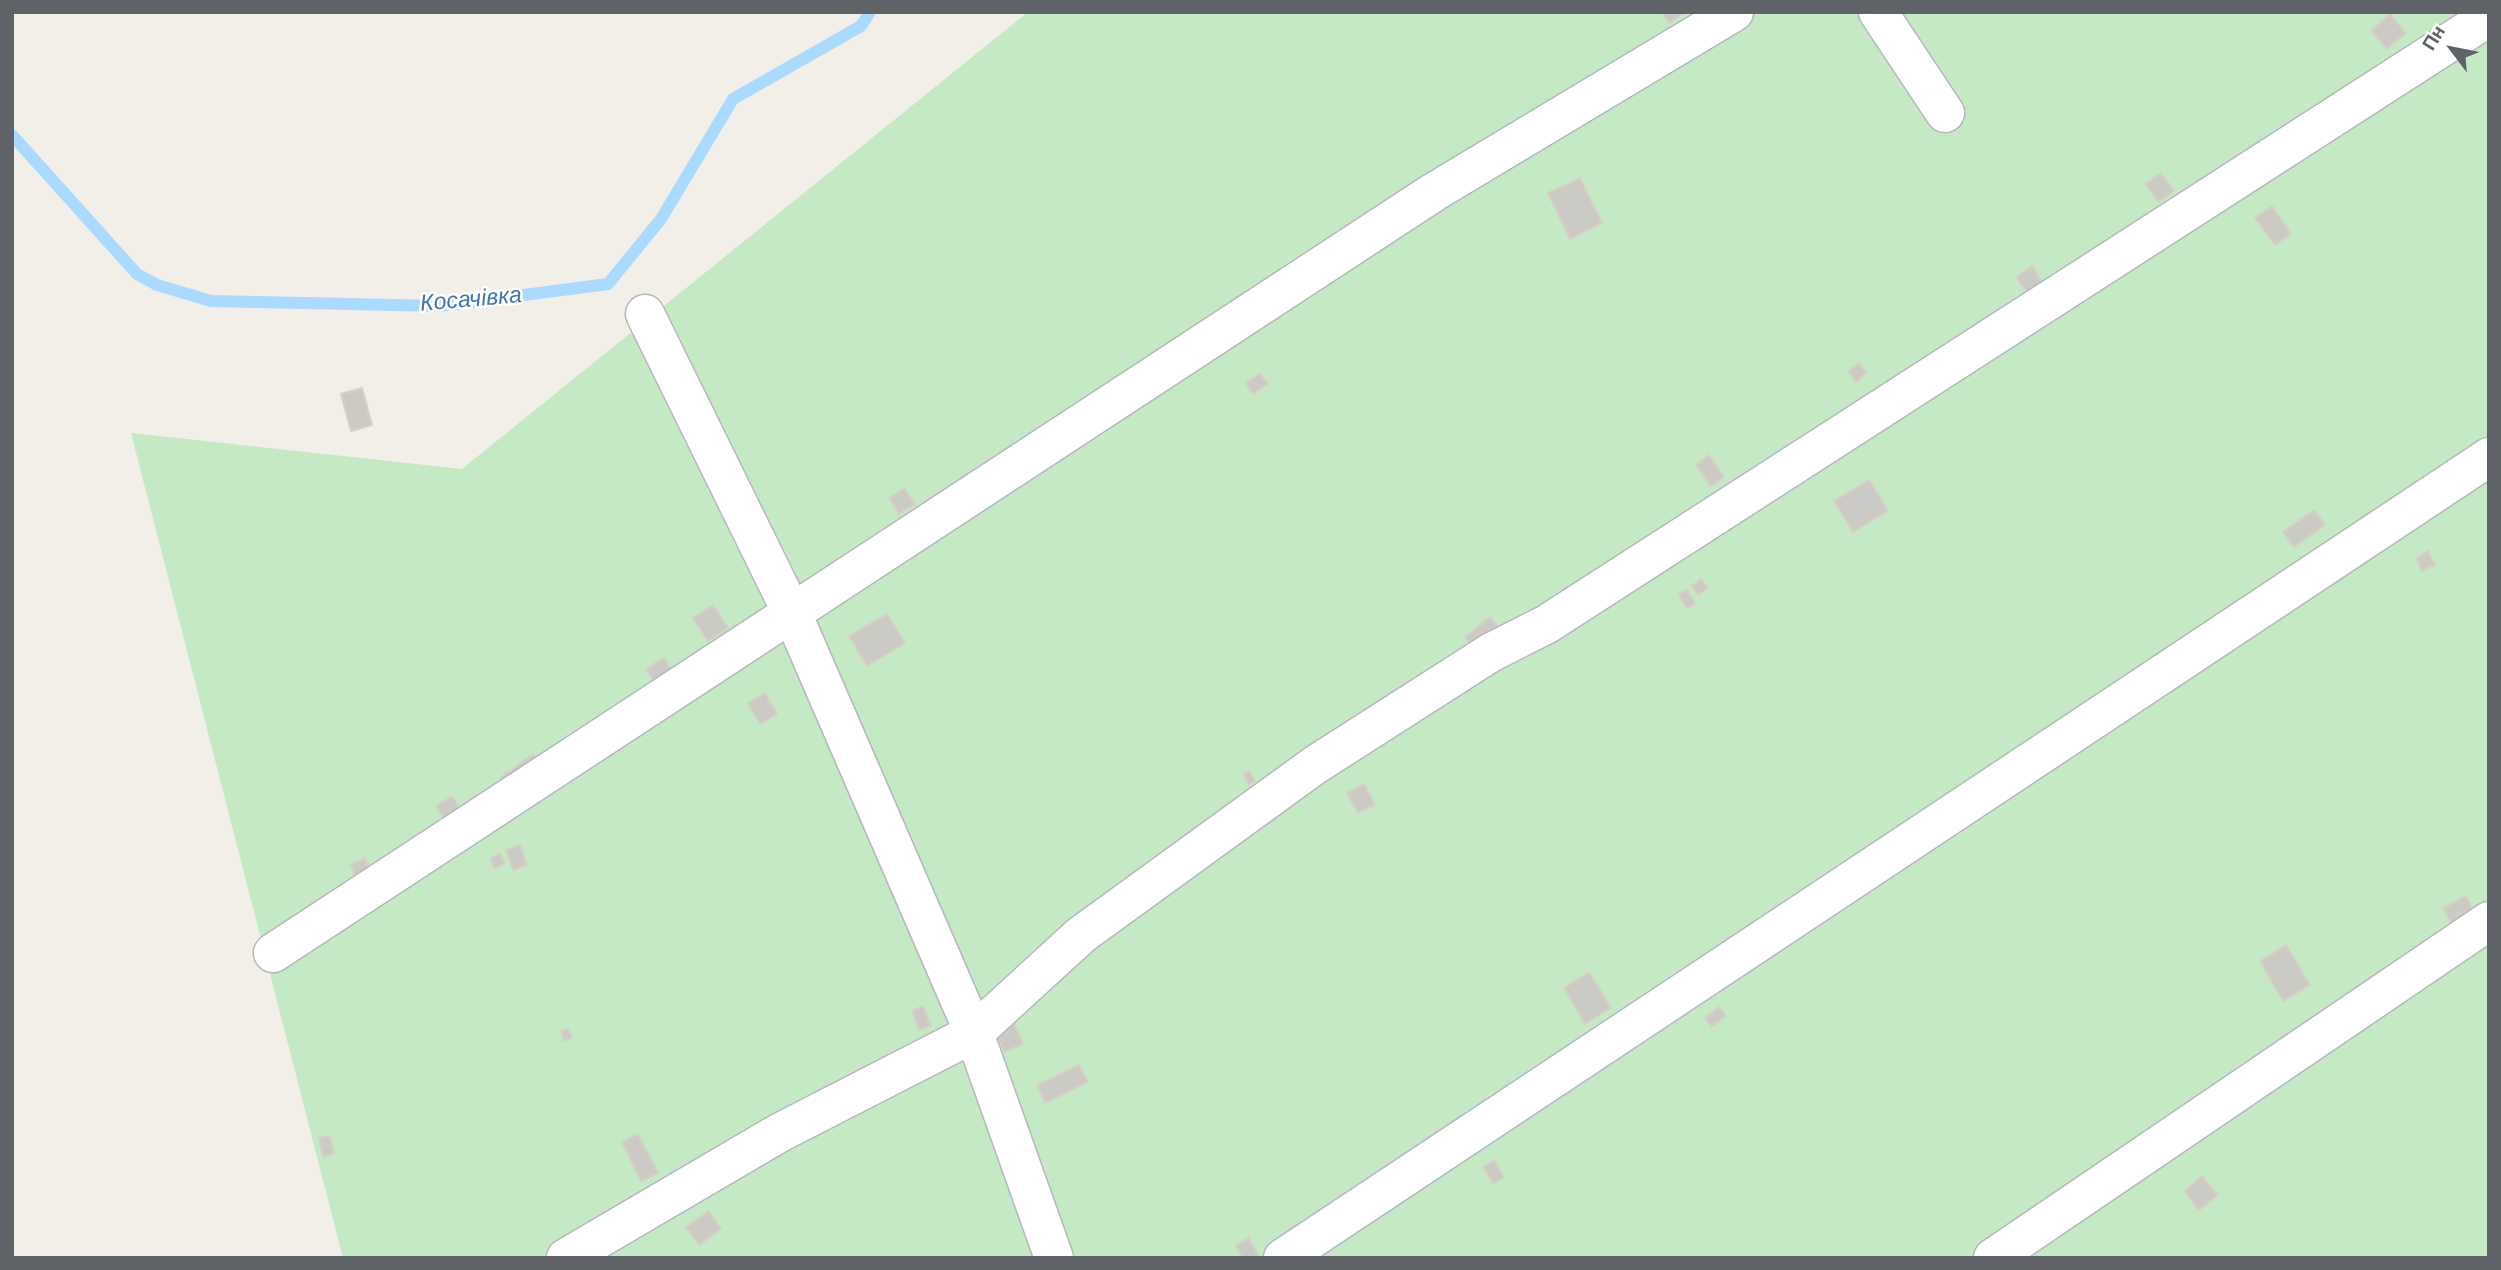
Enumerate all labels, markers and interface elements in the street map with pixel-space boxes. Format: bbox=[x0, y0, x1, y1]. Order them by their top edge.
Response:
north arrow bbox=[2417, 14, 2487, 84]
text: Пн bbox=[2418, 21, 2449, 54]
water label: Косачівка bbox=[419, 282, 523, 318]

